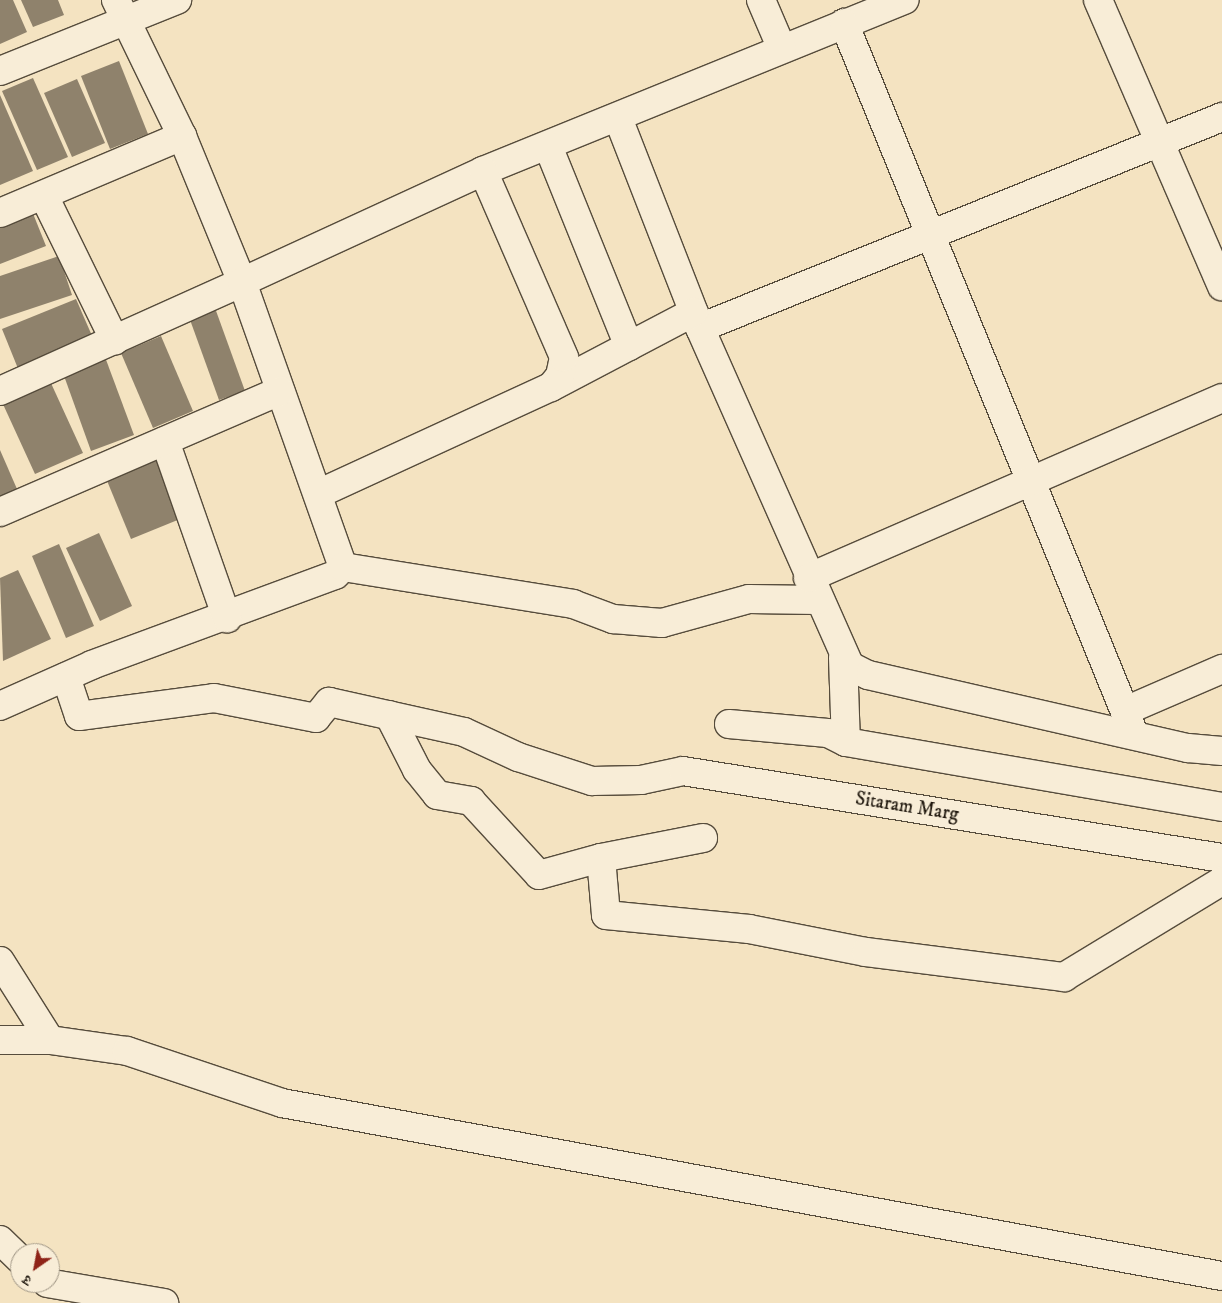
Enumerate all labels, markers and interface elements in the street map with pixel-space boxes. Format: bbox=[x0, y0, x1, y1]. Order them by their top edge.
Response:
street label: Sitaram Marg bbox=[854, 788, 960, 826]
north arrow bbox=[10, 1243, 60, 1293]
text: उ bbox=[19, 1270, 35, 1289]

